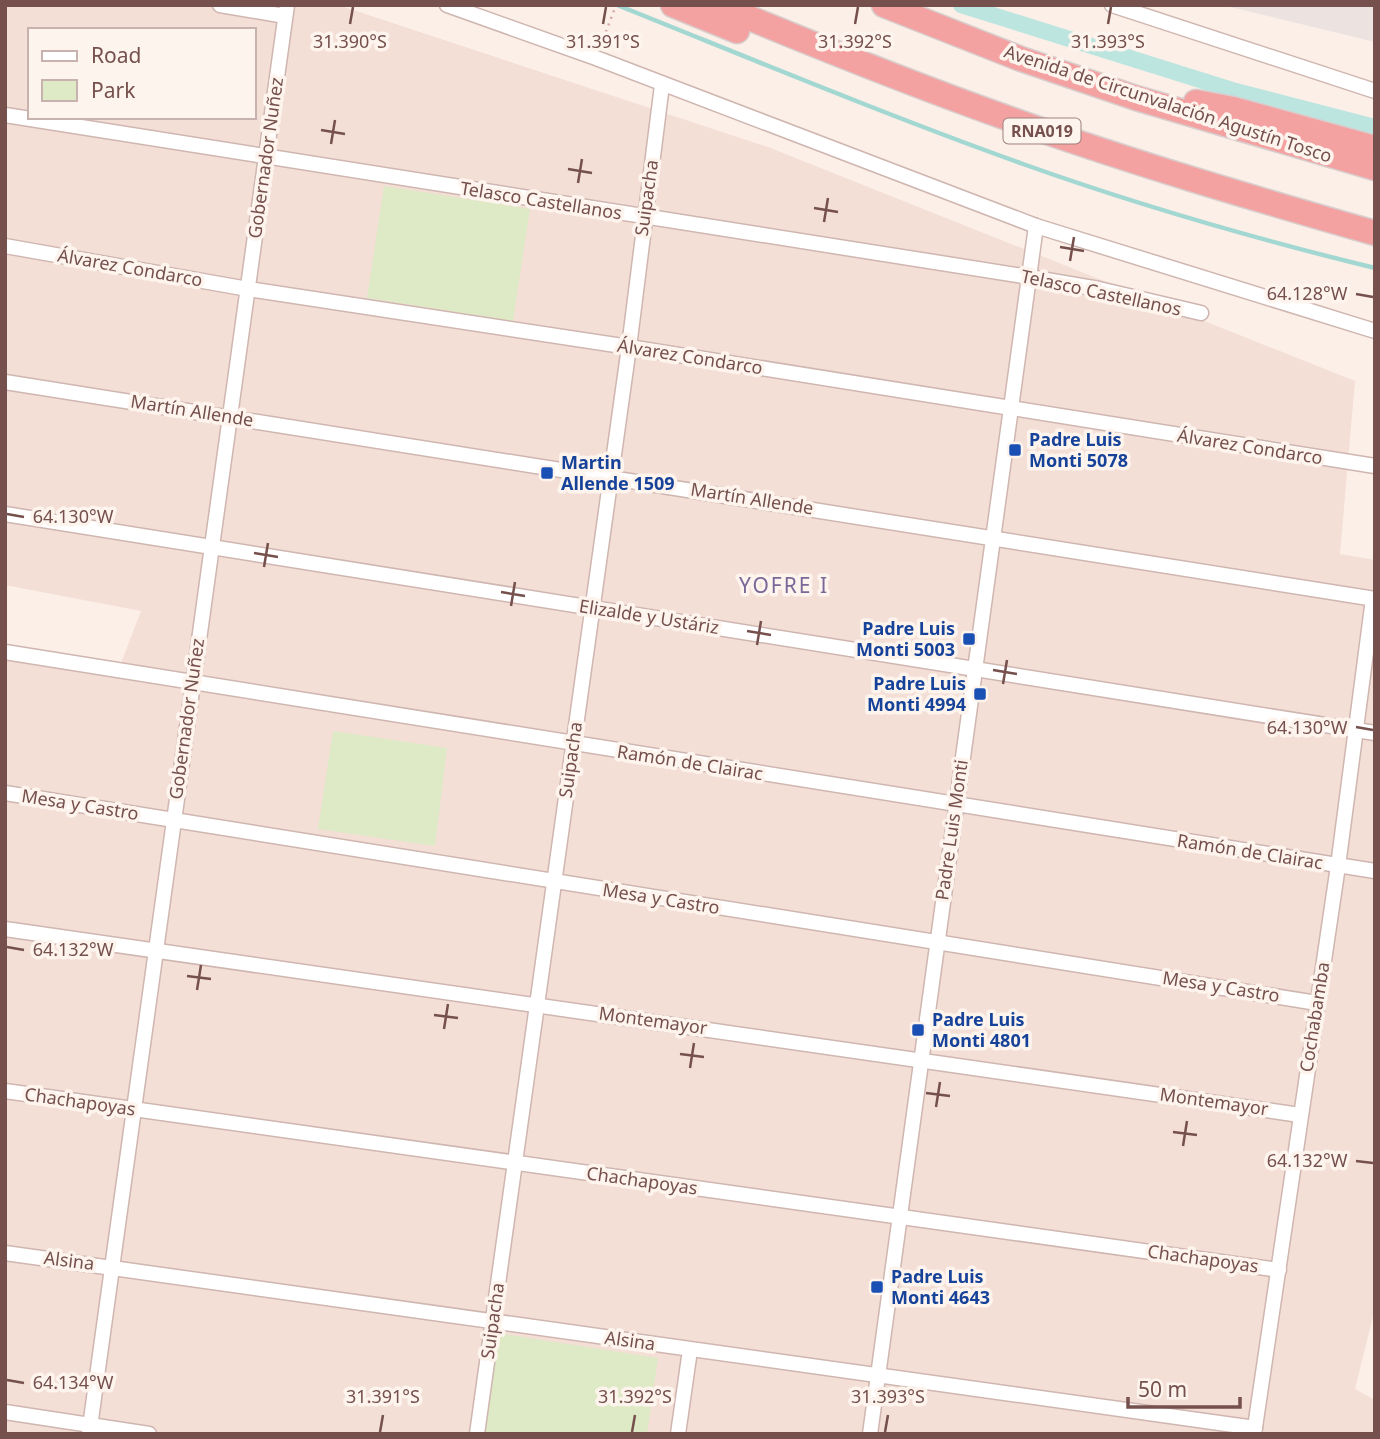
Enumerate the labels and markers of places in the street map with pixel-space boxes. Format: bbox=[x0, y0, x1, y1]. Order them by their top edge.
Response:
place label: Padre Luis Monti 5078 bbox=[1029, 427, 1128, 472]
marker: Padre Luis Monti 5078 bbox=[1007, 442, 1023, 458]
place label: Martin Allende 1509 bbox=[561, 450, 675, 495]
marker: Martin Allende 1509 bbox=[539, 465, 555, 481]
place label: Padre Luis Monti 5003 bbox=[856, 616, 955, 661]
marker: Padre Luis Monti 5003 bbox=[961, 631, 977, 647]
place label: Padre Luis Monti 4994 bbox=[867, 671, 966, 716]
marker: Padre Luis Monti 4994 bbox=[972, 686, 988, 702]
place label: Padre Luis Monti 4801 bbox=[932, 1007, 1031, 1052]
marker: Padre Luis Monti 4801 bbox=[910, 1022, 926, 1038]
place label: Padre Luis Monti 4643 bbox=[891, 1264, 990, 1309]
marker: Padre Luis Monti 4643 bbox=[869, 1279, 885, 1295]

